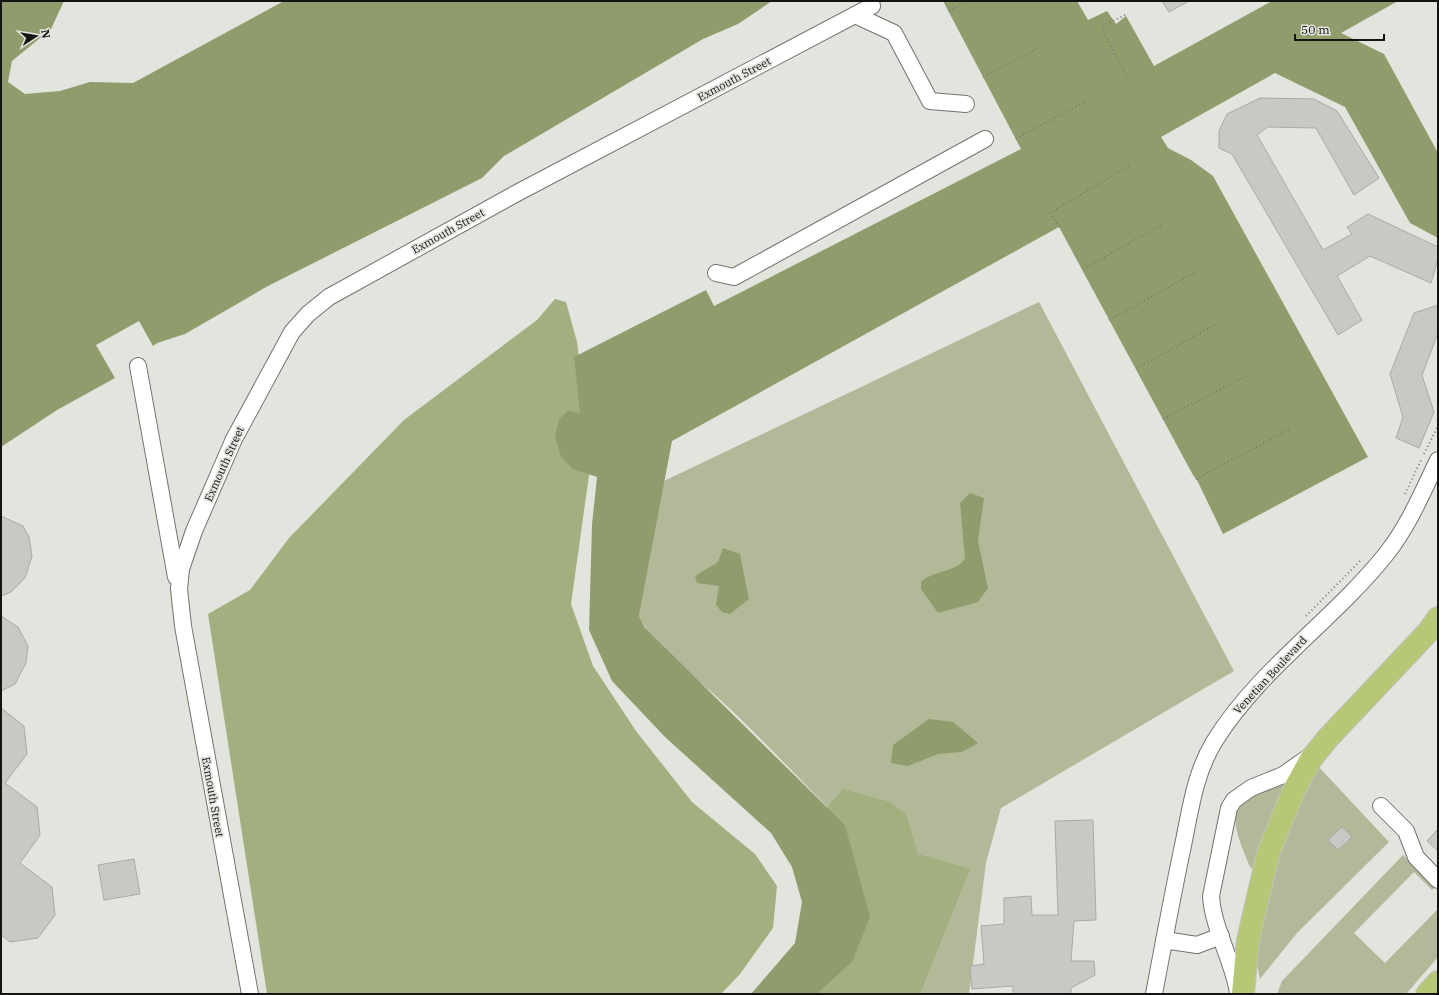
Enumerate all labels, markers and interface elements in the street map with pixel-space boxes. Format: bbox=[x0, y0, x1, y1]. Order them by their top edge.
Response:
north arrow bbox=[16, 16, 56, 56]
scale bar bbox=[1295, 16, 1384, 42]
text: 50 m bbox=[1301, 22, 1330, 37]
text: N bbox=[38, 28, 54, 40]
street label: Exmouth Street bbox=[695, 54, 773, 104]
street label: Exmouth Street bbox=[409, 205, 487, 257]
street label: Exmouth Street bbox=[201, 424, 247, 504]
street label: Venetian Boulevard bbox=[1230, 633, 1310, 717]
street label: Exmouth Street bbox=[199, 756, 227, 838]

